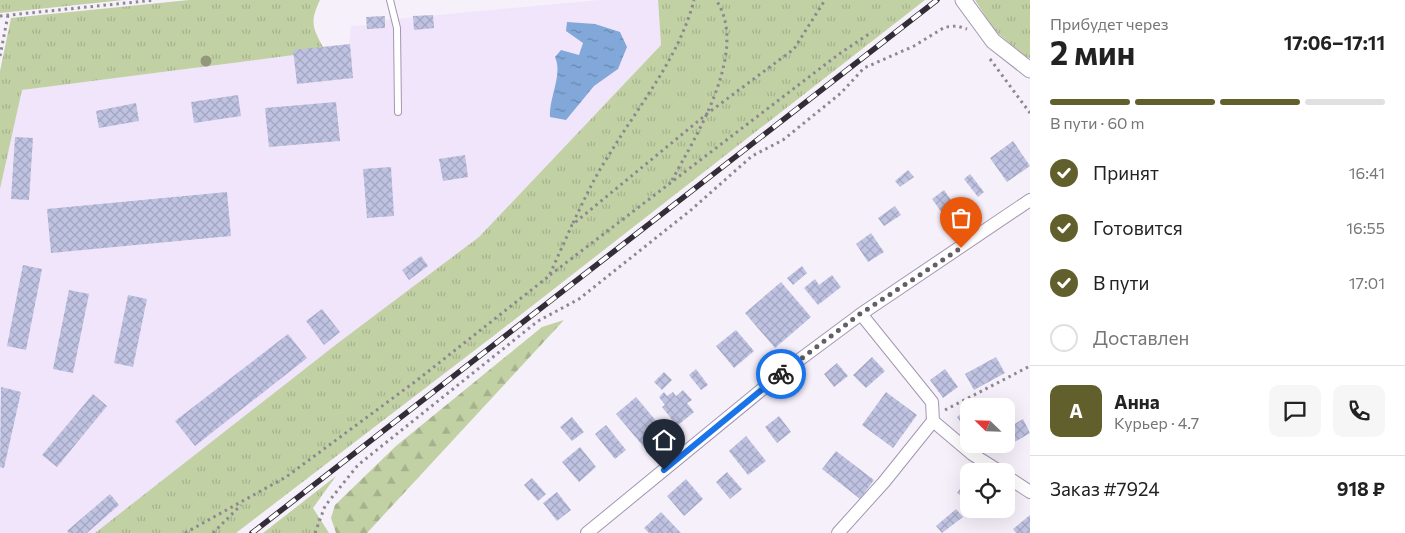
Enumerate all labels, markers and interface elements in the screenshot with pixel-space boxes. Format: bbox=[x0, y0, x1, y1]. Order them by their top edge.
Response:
text: Прибудет через bbox=[1050, 14, 1169, 33]
text: 17:06–17:11 bbox=[1284, 31, 1385, 54]
text: 2 мин bbox=[1050, 32, 1135, 72]
text: В пути · 60 m bbox=[1050, 113, 1145, 132]
icon: check bbox=[1050, 159, 1078, 187]
text: Принят bbox=[1093, 161, 1159, 184]
text: 16:41 bbox=[1349, 163, 1385, 182]
pin bbox=[940, 197, 982, 248]
icon: bag bbox=[947, 204, 975, 232]
icon: check bbox=[1050, 214, 1078, 242]
text: Готовится bbox=[1093, 216, 1183, 239]
text: 16:55 bbox=[1346, 218, 1385, 237]
icon: check bbox=[1050, 269, 1078, 297]
text: В пути bbox=[1093, 271, 1149, 294]
text: 17:01 bbox=[1349, 273, 1385, 292]
text: Доставлен bbox=[1093, 326, 1189, 349]
courier bbox=[756, 349, 806, 399]
icon: bike bbox=[767, 360, 795, 388]
button: chat bbox=[1269, 385, 1321, 437]
button: phone bbox=[1333, 385, 1385, 437]
text: Анна bbox=[1114, 390, 1160, 413]
north arrow bbox=[960, 398, 1015, 452]
map controls bbox=[960, 398, 1015, 518]
text: А bbox=[1069, 399, 1083, 422]
text: Курьер · 4.7 bbox=[1114, 413, 1199, 432]
pin bbox=[643, 419, 685, 470]
icon: home bbox=[650, 426, 678, 454]
button: locate bbox=[960, 463, 1015, 518]
text: Заказ #7924 bbox=[1050, 477, 1160, 500]
text: 918 ₽ bbox=[1337, 477, 1385, 500]

